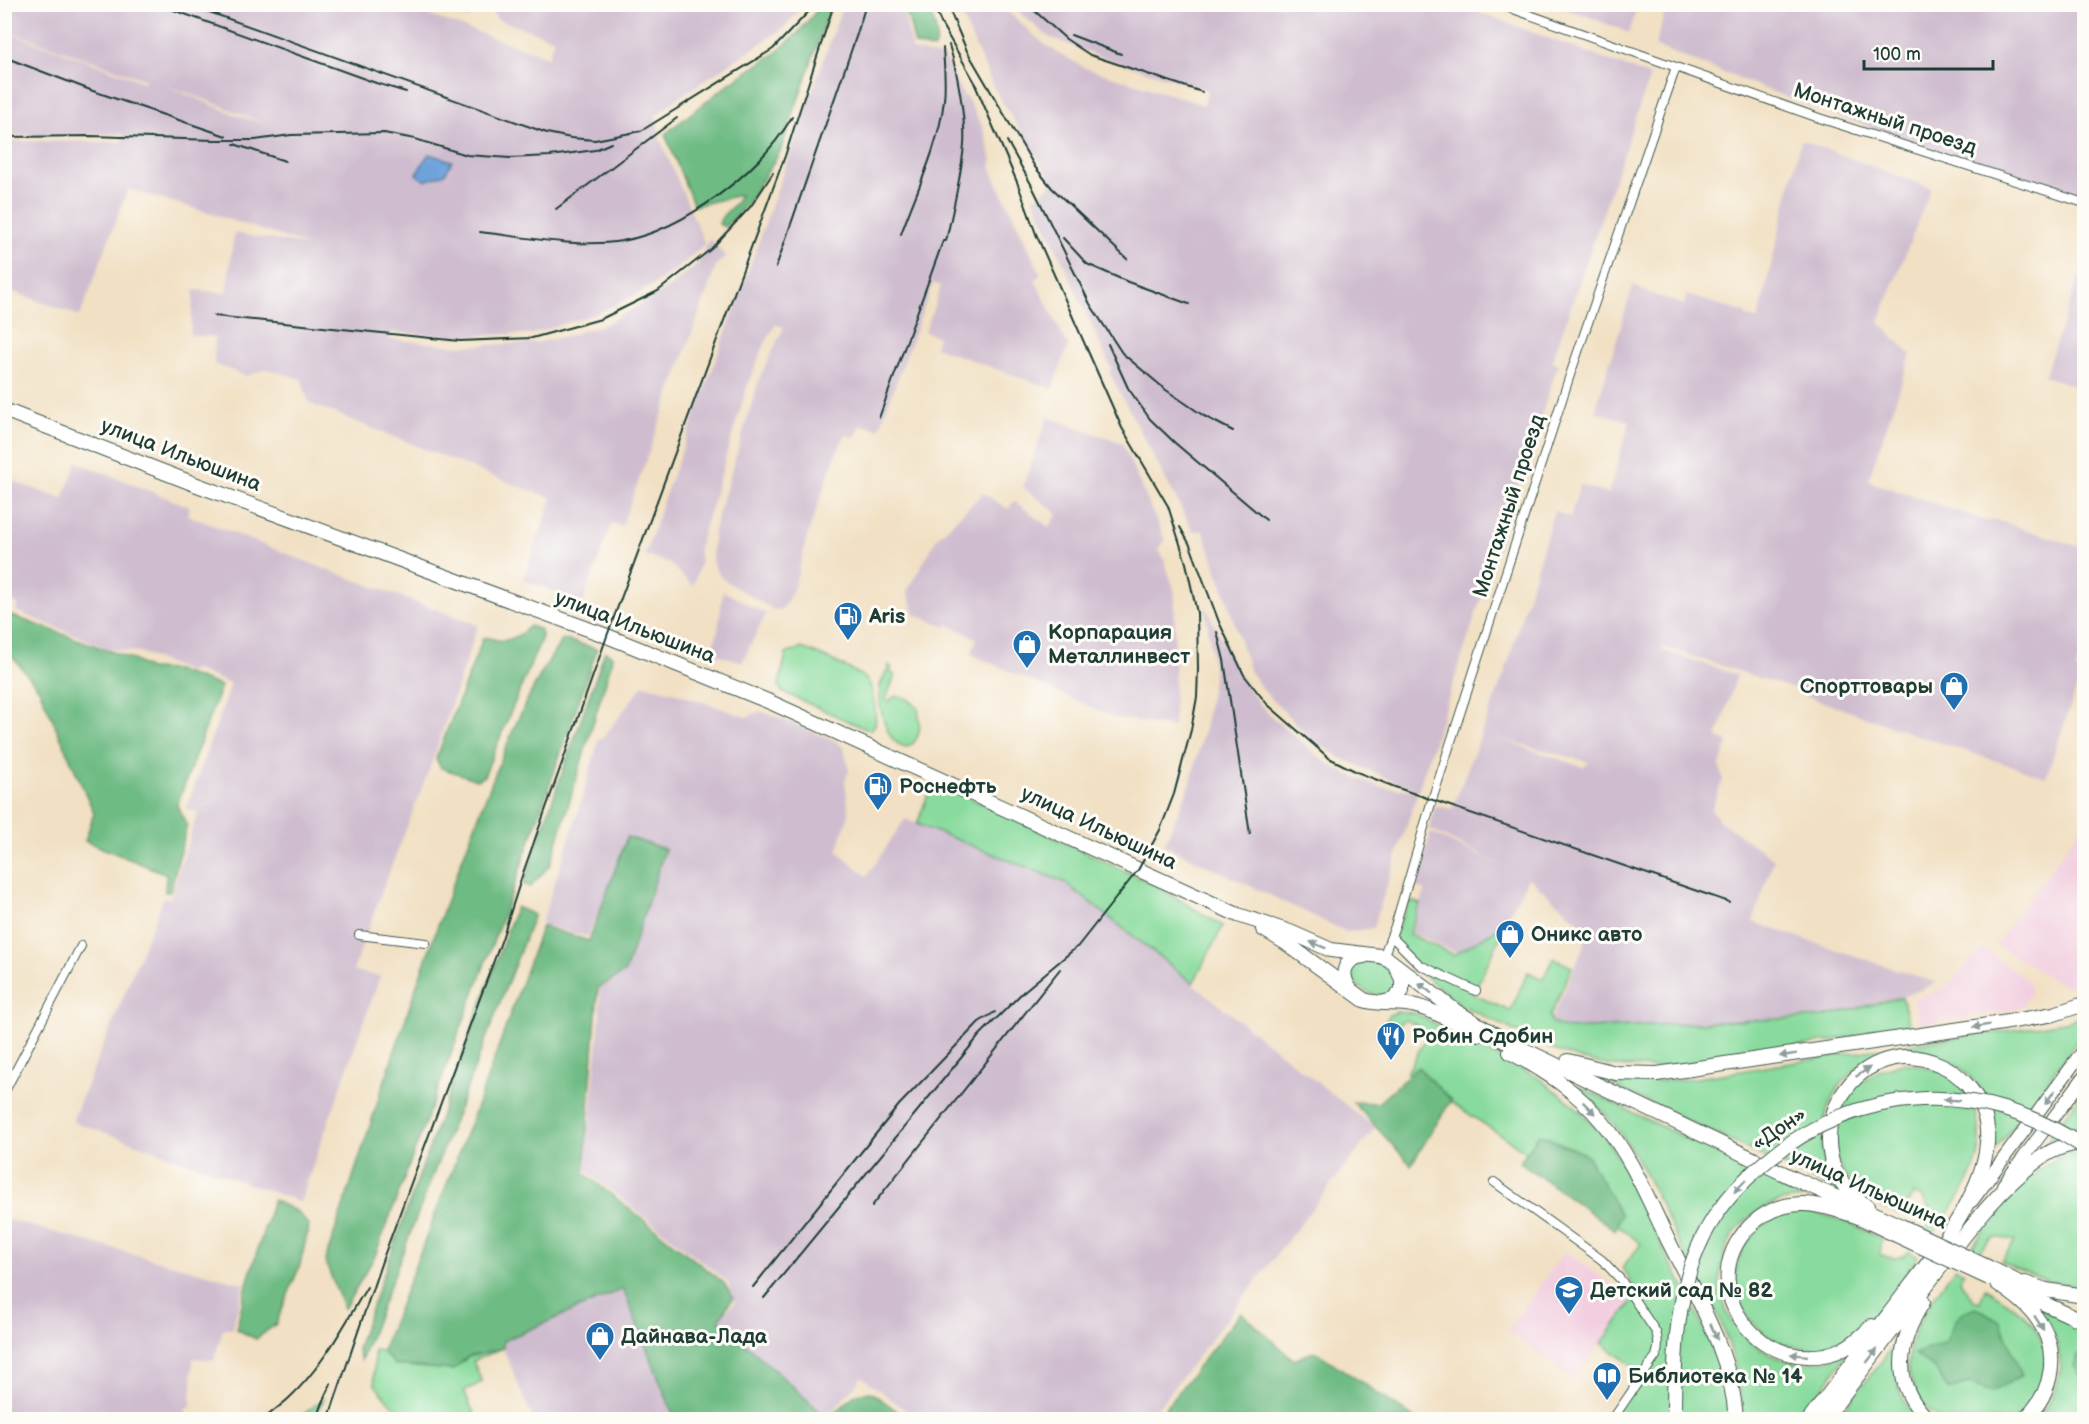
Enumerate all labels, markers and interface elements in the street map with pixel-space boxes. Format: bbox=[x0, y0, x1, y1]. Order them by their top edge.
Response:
scale bar bbox=[1864, 33, 1993, 71]
text: 100 m bbox=[1873, 44, 1921, 65]
street label: Монтажный проезд bbox=[1790, 78, 1980, 160]
street label: Монтажный проезд bbox=[1468, 411, 1550, 601]
street label: улица Ильюшина bbox=[97, 413, 265, 497]
street label: улица Ильюшина bbox=[551, 585, 719, 669]
fuel station icon: Aris bbox=[832, 600, 864, 642]
place label: Aris bbox=[868, 604, 905, 629]
place label: Kорпарация Металлинвест bbox=[1048, 620, 1190, 669]
shop icon: Kорпарация Металлинвест bbox=[1011, 628, 1043, 670]
shop icon: Спорттовары bbox=[1938, 670, 1970, 712]
place label: Спорттовары bbox=[1800, 674, 1933, 699]
fuel station icon: Роснефть bbox=[862, 770, 894, 812]
place label: Роснефть bbox=[899, 774, 997, 799]
street label: улица Ильюшина bbox=[1017, 781, 1182, 875]
shop icon: Оникс авто bbox=[1494, 918, 1526, 960]
place label: Оникс авто bbox=[1531, 922, 1642, 947]
one-way arrow bbox=[1309, 940, 1327, 949]
one-way arrow bbox=[1417, 982, 1433, 994]
restaurant icon: Робин Сдобин bbox=[1375, 1020, 1407, 1062]
one-way arrow bbox=[1971, 1022, 1990, 1031]
place label: Робин Сдобин bbox=[1412, 1024, 1553, 1049]
one-way arrow bbox=[1778, 1050, 1797, 1059]
one-way arrow bbox=[1855, 1067, 1871, 1078]
one-way arrow bbox=[2044, 1090, 2056, 1105]
one-way arrow bbox=[1943, 1096, 1962, 1105]
one-way arrow bbox=[1582, 1101, 1597, 1115]
street label: «Дон» bbox=[1747, 1102, 1811, 1156]
street label: улица Ильюшина bbox=[1786, 1143, 1952, 1235]
one-way arrow bbox=[1734, 1178, 1747, 1193]
school or university icon: Детский сад № 82 bbox=[1553, 1274, 1585, 1316]
place label: Детский сад № 82 bbox=[1590, 1278, 1773, 1303]
one-way arrow bbox=[2033, 1314, 2045, 1330]
shop icon: Дайнава-Лада bbox=[584, 1320, 616, 1362]
place label: Дайнава-Лада bbox=[621, 1324, 768, 1349]
one-way arrow bbox=[1710, 1324, 1719, 1341]
one-way arrow bbox=[1866, 1349, 1878, 1365]
one-way arrow bbox=[1789, 1350, 1808, 1360]
library icon: Библиотека № 14 bbox=[1591, 1360, 1623, 1402]
place label: Библиотека № 14 bbox=[1628, 1364, 1803, 1389]

